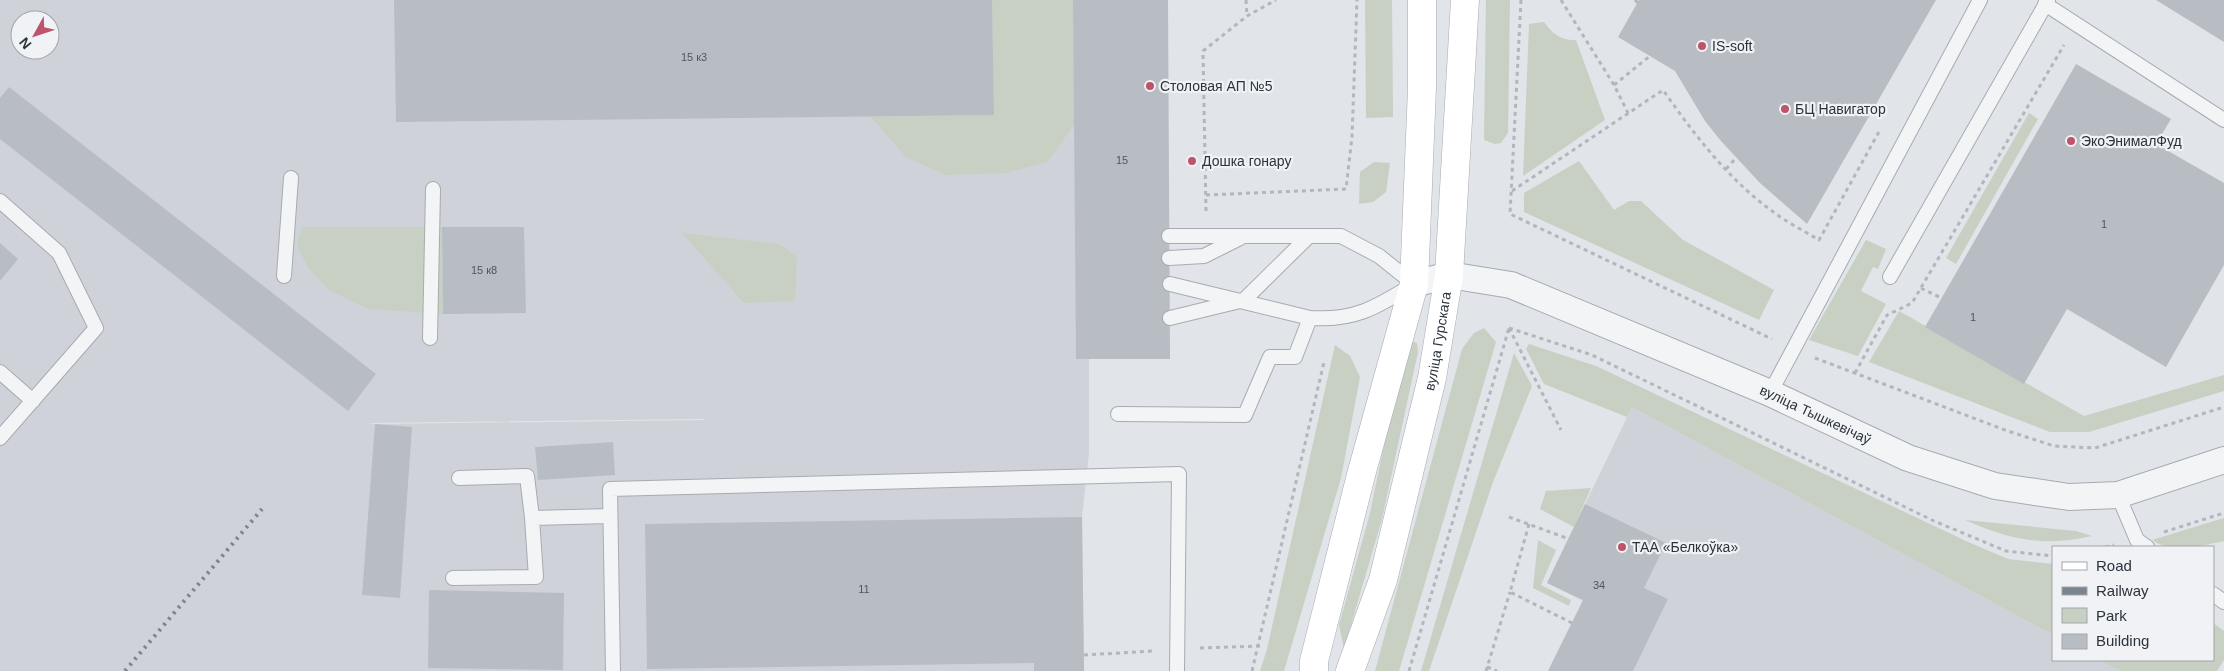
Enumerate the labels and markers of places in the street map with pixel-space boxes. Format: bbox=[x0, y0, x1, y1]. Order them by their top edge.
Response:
place label: IS-soft bbox=[1712, 38, 1753, 54]
marker: IS-soft bbox=[1696, 40, 1708, 52]
place label: Столовая АП №5 bbox=[1160, 78, 1273, 94]
marker: Столовая АП №5 bbox=[1144, 80, 1156, 92]
place label: БЦ Навигатор bbox=[1795, 101, 1886, 117]
marker: БЦ Навигатор bbox=[1779, 103, 1791, 115]
place label: ЭкоЭнималФуд bbox=[2081, 133, 2182, 149]
marker: ЭкоЭнималФуд bbox=[2065, 135, 2077, 147]
place label: Дошка гонару bbox=[1202, 153, 1292, 169]
marker: Дошка гонару bbox=[1186, 155, 1198, 167]
place label: ТАА «Белкоўка» bbox=[1632, 539, 1738, 555]
marker: ТАА «Белкоўка» bbox=[1616, 541, 1628, 553]

